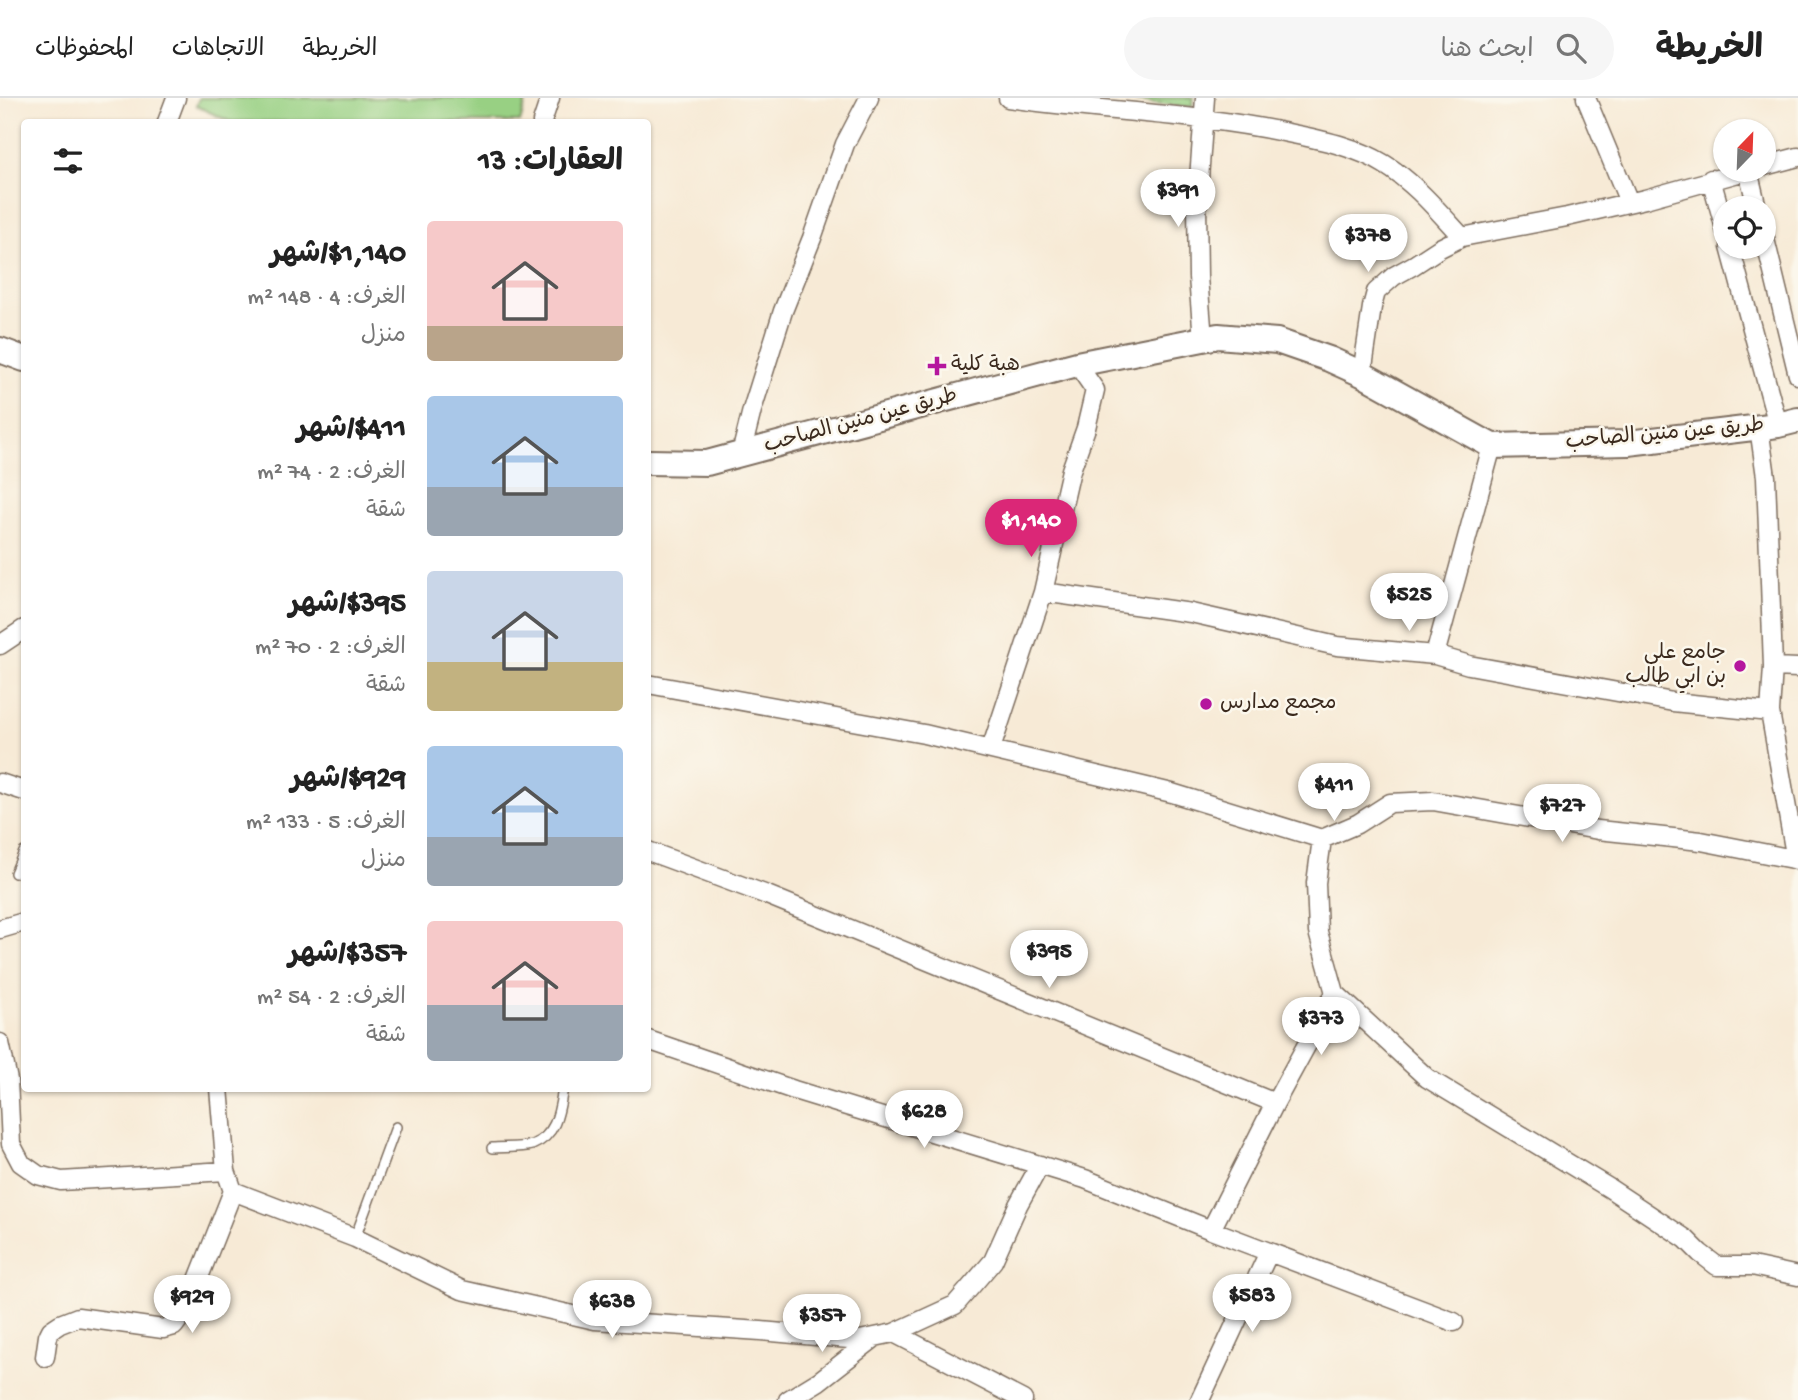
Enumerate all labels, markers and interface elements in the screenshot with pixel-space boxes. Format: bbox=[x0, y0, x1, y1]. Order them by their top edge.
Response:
search box bbox=[1124, 17, 1614, 80]
icon: search bbox=[1552, 29, 1590, 67]
text: الخريطة bbox=[1656, 32, 1763, 70]
text: المحفوظات bbox=[35, 36, 134, 65]
text: الاتجاهات bbox=[172, 36, 265, 65]
text: الخريطة bbox=[303, 36, 377, 65]
text: ابحث هنا bbox=[1441, 36, 1534, 67]
north arrow bbox=[1713, 119, 1776, 182]
map controls bbox=[1713, 119, 1776, 259]
icon: filters bbox=[49, 142, 87, 180]
text: العقارات: 13 bbox=[478, 146, 623, 181]
pin: $391 bbox=[1137, 170, 1219, 229]
text: $391 bbox=[1156, 178, 1200, 205]
button: locate bbox=[1713, 196, 1776, 259]
pin: $378 bbox=[1327, 214, 1409, 274]
text: $378 bbox=[1345, 223, 1391, 250]
text: $1,140/شهر bbox=[271, 238, 406, 273]
icon: home bbox=[483, 249, 567, 333]
text: الغرف: 4 · 148 m² bbox=[248, 285, 406, 312]
text: منزل bbox=[361, 323, 406, 350]
place label: هبة كلية bbox=[951, 354, 1020, 379]
marker: هبة كلية bbox=[929, 358, 945, 374]
street label: طريق عين منين الصاحب bbox=[761, 384, 961, 460]
text: $411/شهر bbox=[297, 413, 406, 448]
street label: طريق عين منين الصاحب bbox=[1565, 414, 1765, 456]
icon: home bbox=[483, 424, 567, 508]
text: الغرف: 2 · 74 m² bbox=[257, 460, 406, 487]
text: شقة bbox=[366, 498, 406, 525]
pin: $1,140 bbox=[974, 500, 1088, 559]
text: $1,140 bbox=[1001, 508, 1061, 535]
pin: $525 bbox=[1368, 574, 1450, 633]
text: $525 bbox=[1386, 582, 1432, 609]
text: $395/شهر bbox=[289, 588, 406, 623]
icon: home bbox=[483, 599, 567, 683]
text: الغرف: 2 · 70 m² bbox=[255, 635, 406, 662]
place label: جامع علي بن ابي طالب bbox=[1625, 642, 1726, 694]
marker: جامع علي بن ابي طالب bbox=[1732, 658, 1748, 674]
text: شقة bbox=[366, 673, 406, 700]
place label: مجمع مدارس bbox=[1220, 692, 1337, 717]
marker: مجمع مدارس bbox=[1198, 696, 1214, 712]
text: $929/شهر bbox=[291, 763, 406, 798]
pin: $411 bbox=[1293, 764, 1375, 823]
text: $411 bbox=[1314, 772, 1354, 799]
icon: home bbox=[483, 774, 567, 858]
pin: $727 bbox=[1521, 784, 1603, 844]
text: $727 bbox=[1539, 793, 1585, 820]
text: الغرف: 5 · 133 m² bbox=[246, 810, 406, 837]
text: منزل bbox=[361, 848, 406, 875]
pin: $395 bbox=[1008, 930, 1090, 990]
text: $357/شهر bbox=[288, 938, 406, 973]
text: $395 bbox=[1026, 939, 1072, 966]
icon: home bbox=[483, 949, 567, 1033]
text: الغرف: 2 · 54 m² bbox=[257, 985, 406, 1012]
pin: $373 bbox=[1280, 998, 1362, 1057]
text: $373 bbox=[1298, 1006, 1344, 1033]
text: شقة bbox=[366, 1023, 406, 1050]
pin: $628 bbox=[883, 1090, 965, 1150]
text: $628 bbox=[901, 1099, 947, 1126]
pin: $583 bbox=[1211, 1274, 1293, 1334]
pin: $929 bbox=[151, 1276, 233, 1335]
pin: $638 bbox=[571, 1280, 653, 1340]
text: $583 bbox=[1229, 1283, 1275, 1310]
text: $929 bbox=[170, 1284, 214, 1311]
text: $638 bbox=[589, 1289, 635, 1316]
pin: $357 bbox=[781, 1294, 863, 1354]
text: $357 bbox=[799, 1303, 845, 1330]

